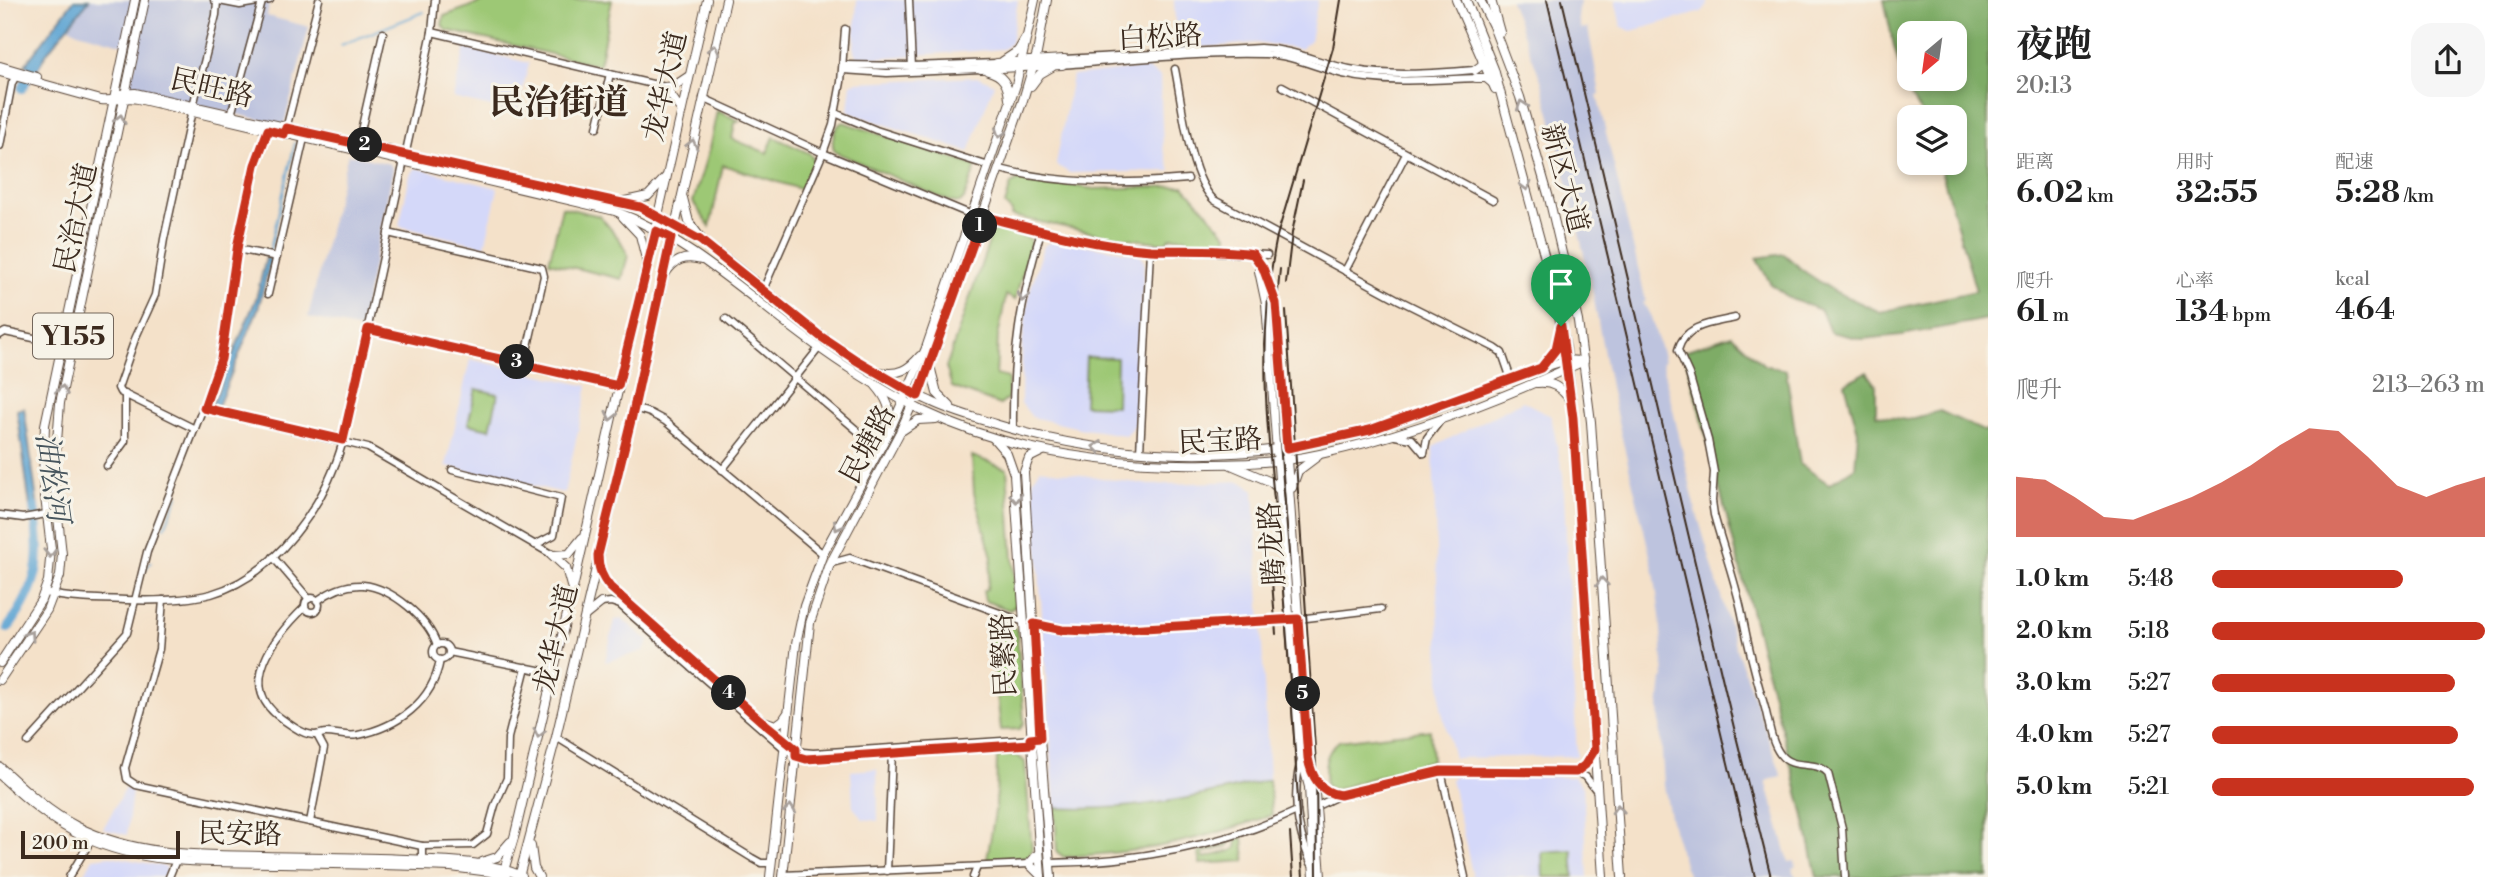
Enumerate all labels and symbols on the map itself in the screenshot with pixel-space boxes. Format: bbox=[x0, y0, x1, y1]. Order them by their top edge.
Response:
street label: 白松路 bbox=[1117, 18, 1203, 57]
north arrow bbox=[1897, 21, 1967, 91]
street label: 龙华大道 bbox=[636, 28, 695, 145]
one-way arrow bbox=[706, 43, 720, 55]
street label: 民旺路 bbox=[167, 62, 257, 115]
district label: 民治街道 bbox=[489, 82, 629, 125]
one-way arrow bbox=[1516, 99, 1531, 111]
one-way arrow bbox=[112, 113, 126, 125]
street label: 新区大道 bbox=[1533, 120, 1596, 237]
one-way arrow bbox=[994, 126, 1008, 138]
pin: 2 bbox=[348, 128, 382, 162]
one-way arrow bbox=[684, 138, 699, 150]
street label: 民治大道 bbox=[48, 160, 105, 277]
one-way arrow bbox=[1518, 180, 1532, 192]
pin: 1 bbox=[962, 208, 998, 244]
pin bbox=[1531, 254, 1591, 326]
one-way arrow bbox=[1017, 291, 1031, 303]
road number: Y155 bbox=[33, 314, 113, 358]
pin: 3 bbox=[500, 344, 534, 380]
one-way arrow bbox=[54, 384, 69, 395]
street label: 民塘路 bbox=[833, 399, 903, 490]
one-way arrow bbox=[605, 410, 620, 422]
street label: 民宝路 bbox=[1177, 422, 1263, 461]
water label: 油松河 bbox=[27, 430, 78, 529]
one-way arrow bbox=[1091, 440, 1102, 455]
one-way arrow bbox=[1008, 492, 1023, 503]
street label: 腾龙路 bbox=[1252, 501, 1293, 587]
one-way arrow bbox=[832, 519, 846, 531]
one-way arrow bbox=[42, 548, 57, 559]
one-way arrow bbox=[1595, 576, 1610, 587]
street label: 龙华大道 bbox=[527, 581, 586, 698]
street label: 民繁路 bbox=[985, 612, 1024, 698]
one-way arrow bbox=[22, 630, 34, 643]
pin: 4 bbox=[712, 676, 746, 710]
pin: 5 bbox=[1286, 676, 1320, 712]
one-way arrow bbox=[533, 727, 547, 739]
one-way arrow bbox=[782, 803, 797, 814]
one-way arrow bbox=[1611, 803, 1626, 814]
street label: 民安路 bbox=[198, 816, 282, 853]
scale bar bbox=[21, 828, 180, 860]

